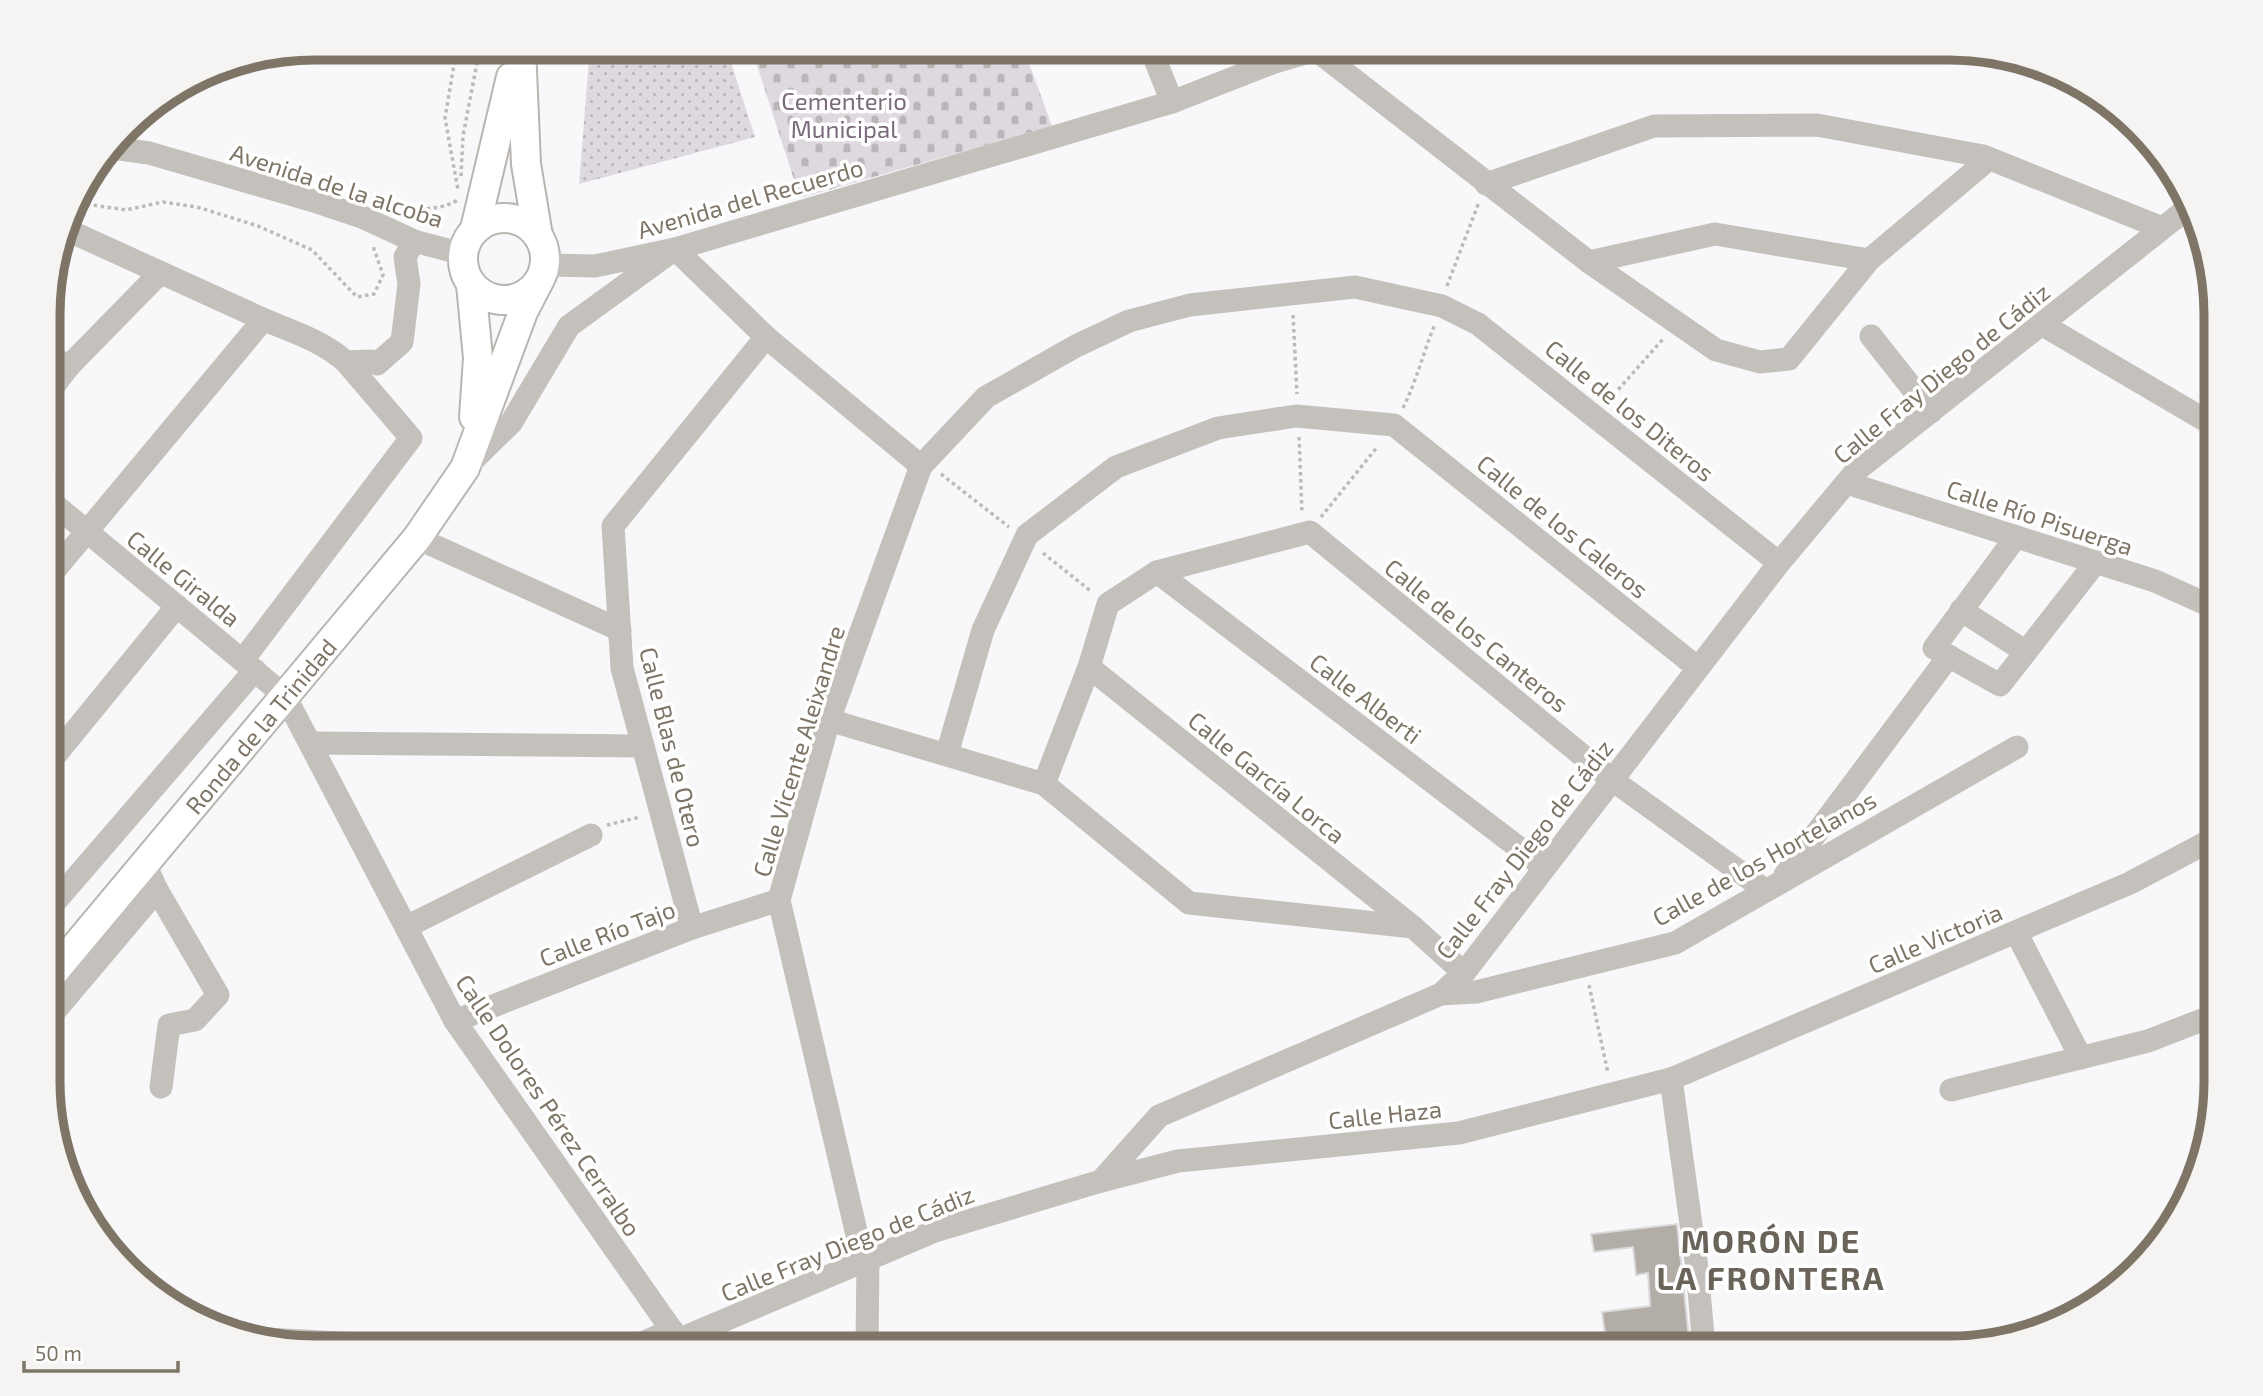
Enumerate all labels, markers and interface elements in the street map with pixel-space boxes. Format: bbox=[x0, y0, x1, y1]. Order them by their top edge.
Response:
park label: Cementerio Municipal bbox=[781, 86, 907, 143]
street label: Avenida de la alcoba bbox=[227, 137, 447, 233]
street label: Avenida del Recuerdo bbox=[634, 152, 866, 244]
street label: Calle Fray Diego de Cádiz bbox=[1827, 277, 2055, 469]
street label: Calle de los Diteros bbox=[1540, 333, 1720, 487]
street label: Calle de los Caleros bbox=[1472, 448, 1654, 604]
street label: Calle Río Pisuerga bbox=[1943, 473, 2137, 561]
street label: Calle Giralda bbox=[122, 524, 246, 632]
street label: Calle de los Canteros bbox=[1379, 552, 1575, 718]
street label: Calle Vicente Aleixandre bbox=[746, 622, 850, 880]
street label: Ronda de la Trinidad bbox=[178, 632, 342, 819]
street label: Calle Blas de Otero bbox=[634, 644, 712, 850]
street label: Calle Alberti bbox=[1305, 647, 1427, 749]
street label: Calle García Lorca bbox=[1183, 705, 1351, 849]
street label: Calle Fray Diego de Cádiz bbox=[1429, 734, 1619, 964]
street label: Calle de los Hortelanos bbox=[1647, 784, 1881, 932]
street label: Calle Río Tajo bbox=[535, 894, 679, 972]
street label: Calle Victoria bbox=[1864, 897, 2006, 979]
street label: Calle Dolores Pérez Cerralbo bbox=[450, 969, 648, 1241]
street label: Calle Haza bbox=[1327, 1094, 1443, 1134]
street label: Calle Fray Diego de Cádiz bbox=[716, 1179, 978, 1307]
district label: MORÓN DE LA FRONTERA bbox=[1656, 1221, 1886, 1296]
scale bar bbox=[24, 1330, 178, 1374]
text: 50 m bbox=[35, 1340, 82, 1365]

